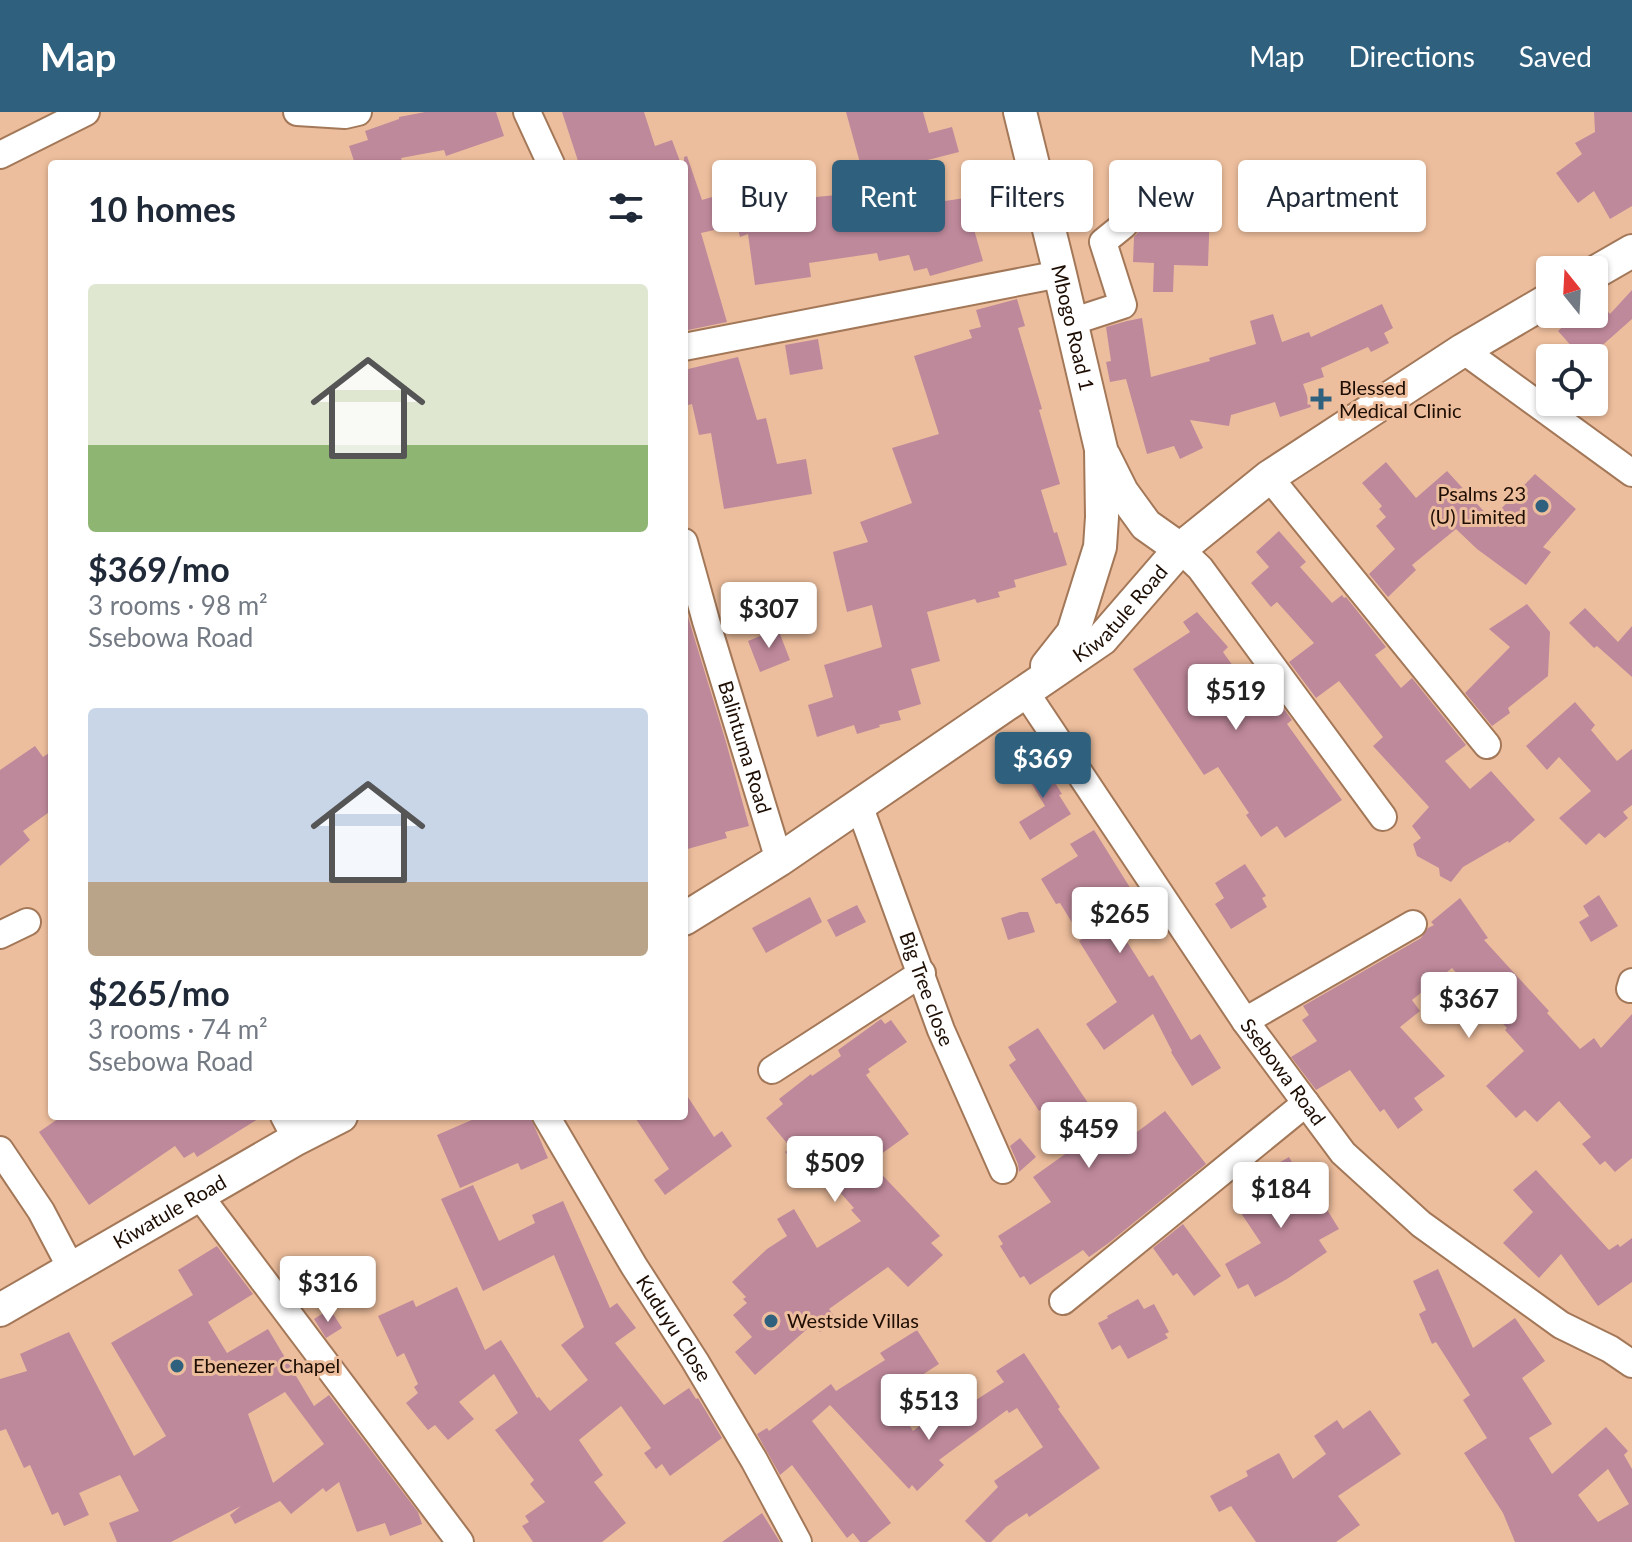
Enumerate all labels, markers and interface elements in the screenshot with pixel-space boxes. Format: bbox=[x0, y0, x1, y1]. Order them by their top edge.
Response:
text: Map bbox=[40, 33, 116, 79]
text: Map bbox=[1249, 39, 1304, 73]
text: Directions bbox=[1348, 39, 1475, 73]
text: Saved bbox=[1519, 39, 1592, 73]
chip: Buy bbox=[712, 160, 816, 232]
chip: Rent bbox=[832, 160, 945, 232]
chip: Filters bbox=[961, 160, 1093, 232]
chip: New bbox=[1109, 160, 1222, 232]
chip: Apartment bbox=[1238, 160, 1426, 232]
icon: filters bbox=[604, 186, 648, 230]
text: 10 homes bbox=[88, 188, 236, 229]
north arrow bbox=[1536, 256, 1608, 328]
map controls bbox=[1536, 256, 1608, 416]
street label: Mbogo Road 1 bbox=[1047, 262, 1100, 393]
icon: home bbox=[296, 336, 440, 480]
button: locate bbox=[1536, 344, 1608, 416]
place label: Blessed Medical Clinic bbox=[1339, 375, 1462, 422]
marker: Blessed Medical Clinic bbox=[1310, 388, 1332, 410]
place label: Psalms 23 (U) Limited bbox=[1430, 481, 1526, 528]
marker: Psalms 23 (U) Limited bbox=[1533, 497, 1551, 515]
text: $369/mo bbox=[88, 548, 230, 589]
street label: Kiwatule Road bbox=[1068, 559, 1172, 666]
pin: $307 bbox=[722, 582, 816, 650]
text: 3 rooms · 98 m² bbox=[88, 589, 268, 621]
text: $307 bbox=[739, 592, 799, 624]
text: Ssebowa Road bbox=[88, 621, 253, 653]
pin: $519 bbox=[1189, 664, 1283, 732]
text: $519 bbox=[1206, 674, 1266, 706]
street label: Balintuma Road bbox=[714, 678, 777, 816]
pin: $369 bbox=[996, 732, 1090, 800]
text: $369 bbox=[1013, 742, 1073, 774]
icon: home bbox=[296, 760, 440, 904]
pin: $265 bbox=[1073, 887, 1167, 955]
text: $265 bbox=[1090, 897, 1150, 929]
street label: Big Tree close bbox=[895, 928, 960, 1050]
text: $265/mo bbox=[88, 972, 230, 1013]
pin: $367 bbox=[1422, 972, 1516, 1040]
text: $367 bbox=[1439, 982, 1499, 1014]
text: 3 rooms · 74 m² bbox=[88, 1013, 268, 1045]
street label: Ssebowa Road bbox=[1236, 1013, 1331, 1130]
text: Ssebowa Road bbox=[88, 1045, 253, 1077]
pin: $459 bbox=[1042, 1102, 1136, 1170]
text: $459 bbox=[1059, 1112, 1119, 1144]
pin: $509 bbox=[788, 1136, 882, 1204]
text: $509 bbox=[805, 1146, 865, 1178]
pin: $184 bbox=[1234, 1162, 1328, 1230]
street label: Kiwatule Road bbox=[108, 1169, 230, 1253]
text: $184 bbox=[1251, 1172, 1311, 1204]
pin: $316 bbox=[281, 1256, 375, 1324]
text: $316 bbox=[298, 1266, 358, 1298]
street label: Kuduyu Close bbox=[632, 1270, 717, 1386]
place label: Westside Villas bbox=[787, 1308, 919, 1332]
marker: Westside Villas bbox=[762, 1312, 780, 1330]
place label: Ebenezer Chapel bbox=[193, 1353, 340, 1377]
marker: Ebenezer Chapel bbox=[168, 1357, 186, 1375]
pin: $513 bbox=[882, 1374, 976, 1442]
text: $513 bbox=[899, 1384, 959, 1416]

